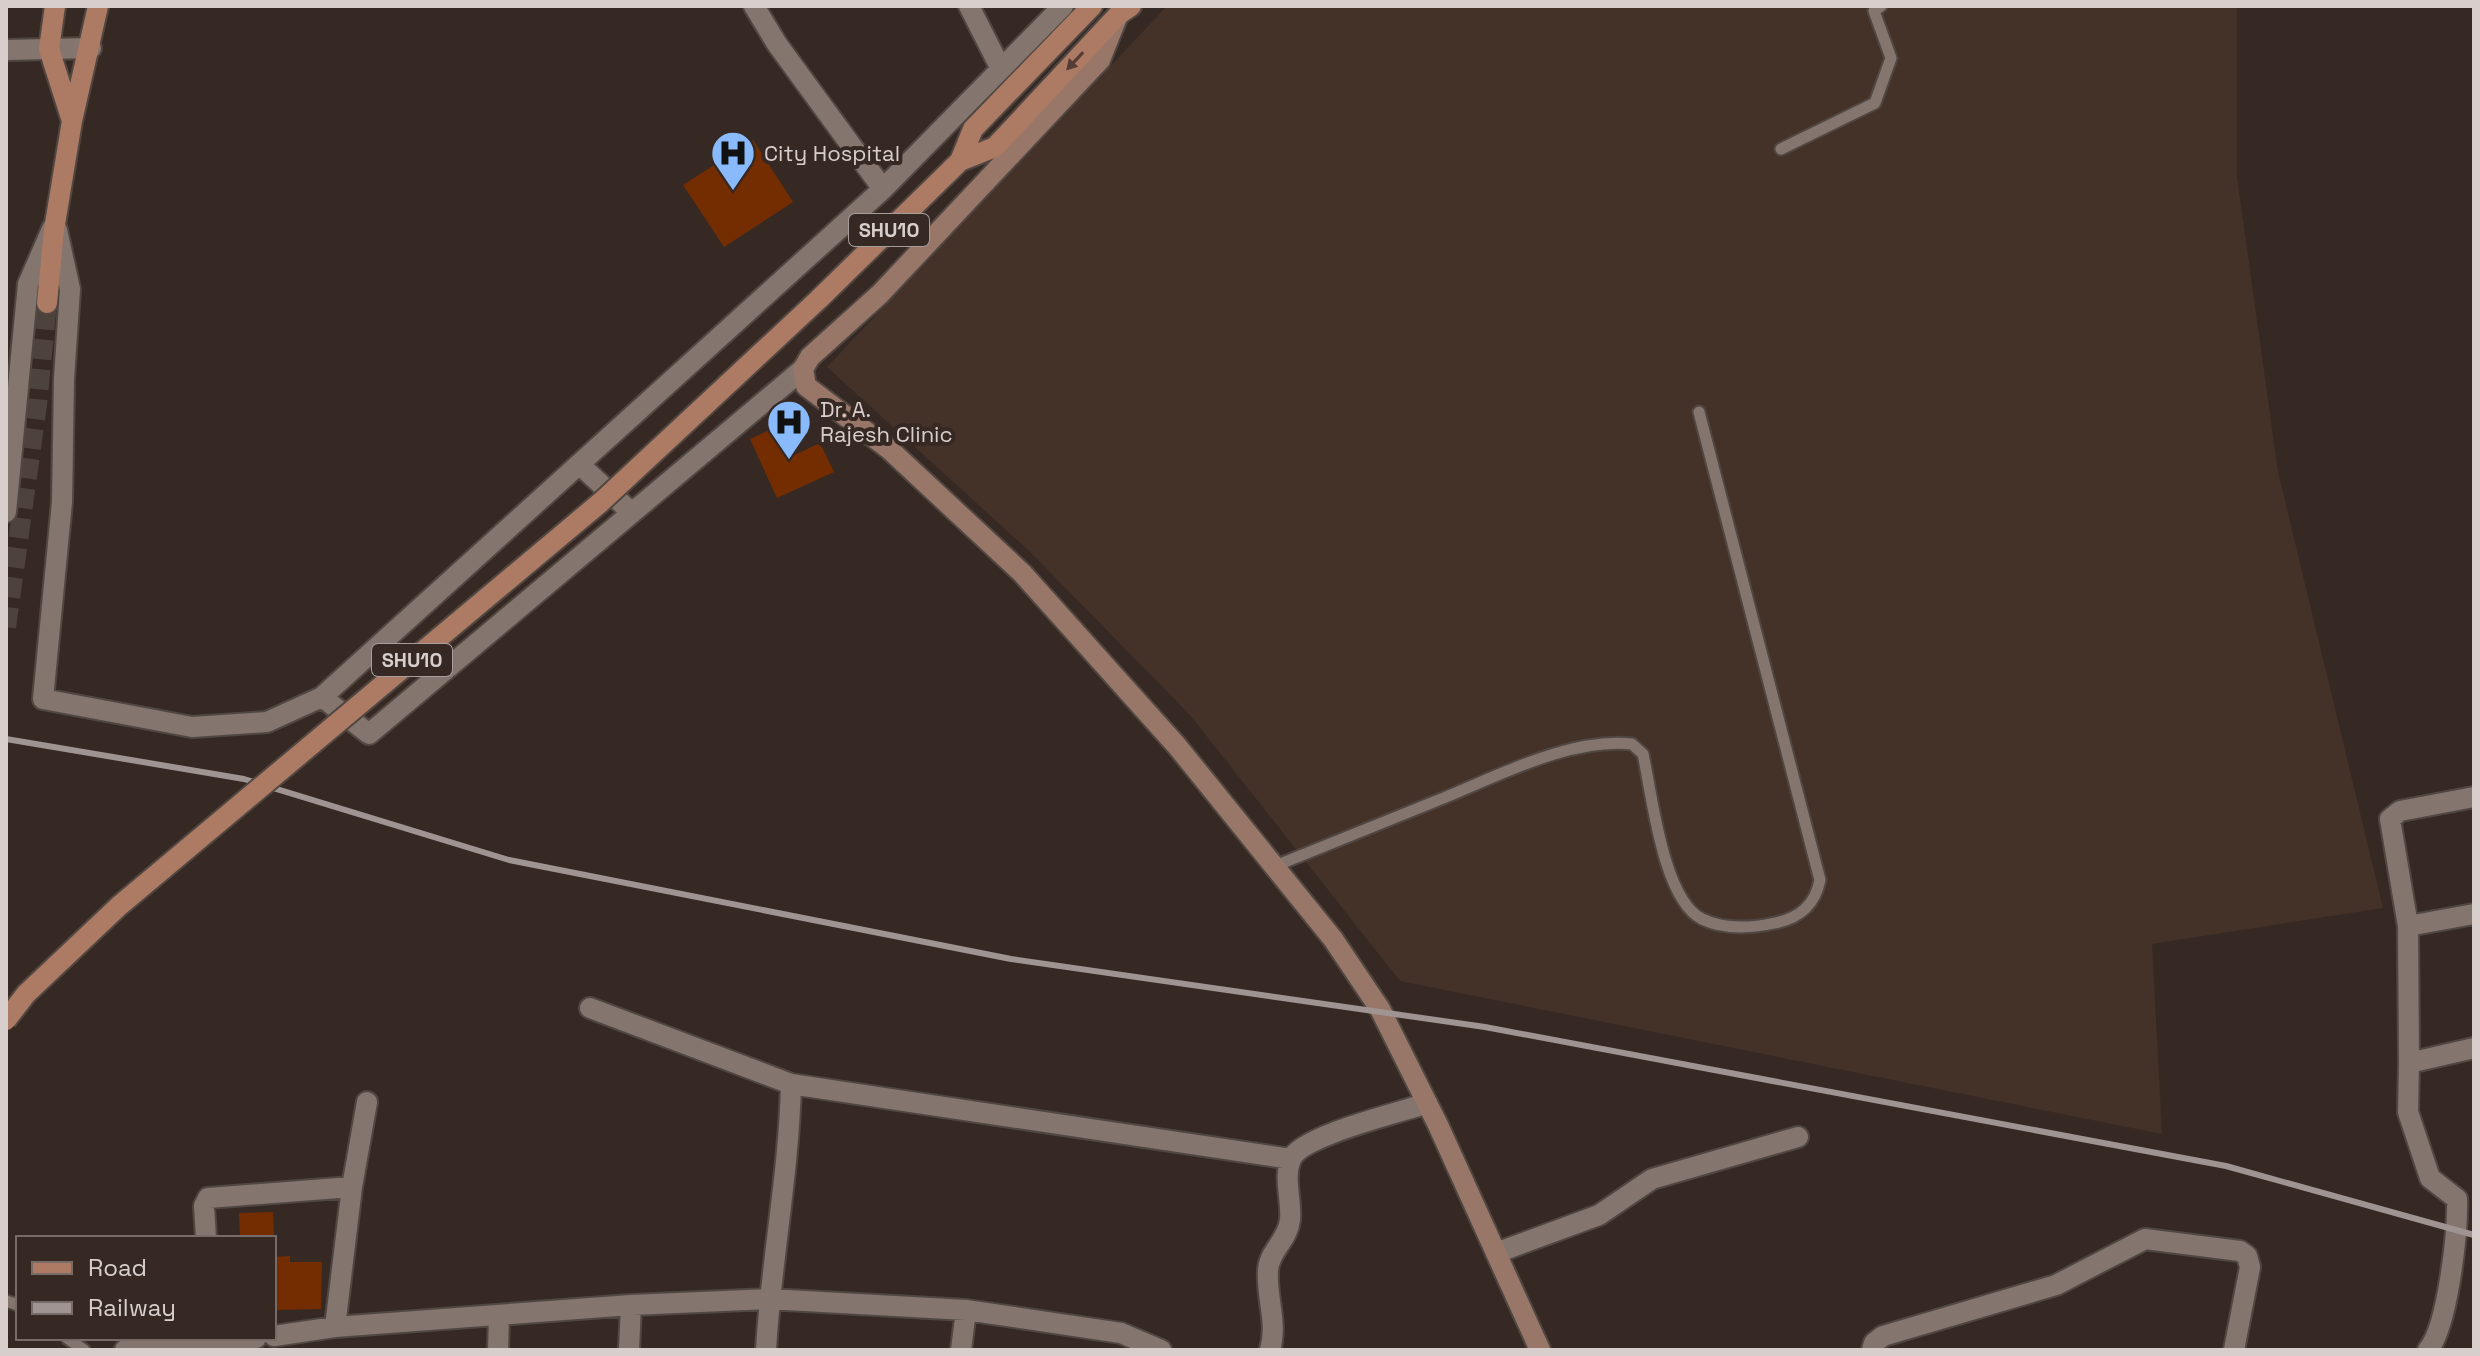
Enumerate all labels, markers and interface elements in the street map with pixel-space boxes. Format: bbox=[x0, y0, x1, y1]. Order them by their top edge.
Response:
one-way arrow bbox=[1067, 51, 1085, 70]
hospital icon: City Hospital bbox=[709, 129, 757, 192]
place label: City Hospital bbox=[764, 139, 900, 167]
road number: SHU10 bbox=[849, 214, 929, 246]
place label: Dr. A. Rajesh Clinic bbox=[820, 395, 953, 448]
hospital icon: Dr. A. Rajesh Clinic bbox=[765, 398, 813, 461]
road number: SHU10 bbox=[372, 644, 452, 676]
legend bbox=[16, 1236, 276, 1340]
text: Road bbox=[88, 1252, 147, 1283]
text: Railway bbox=[88, 1292, 176, 1323]

